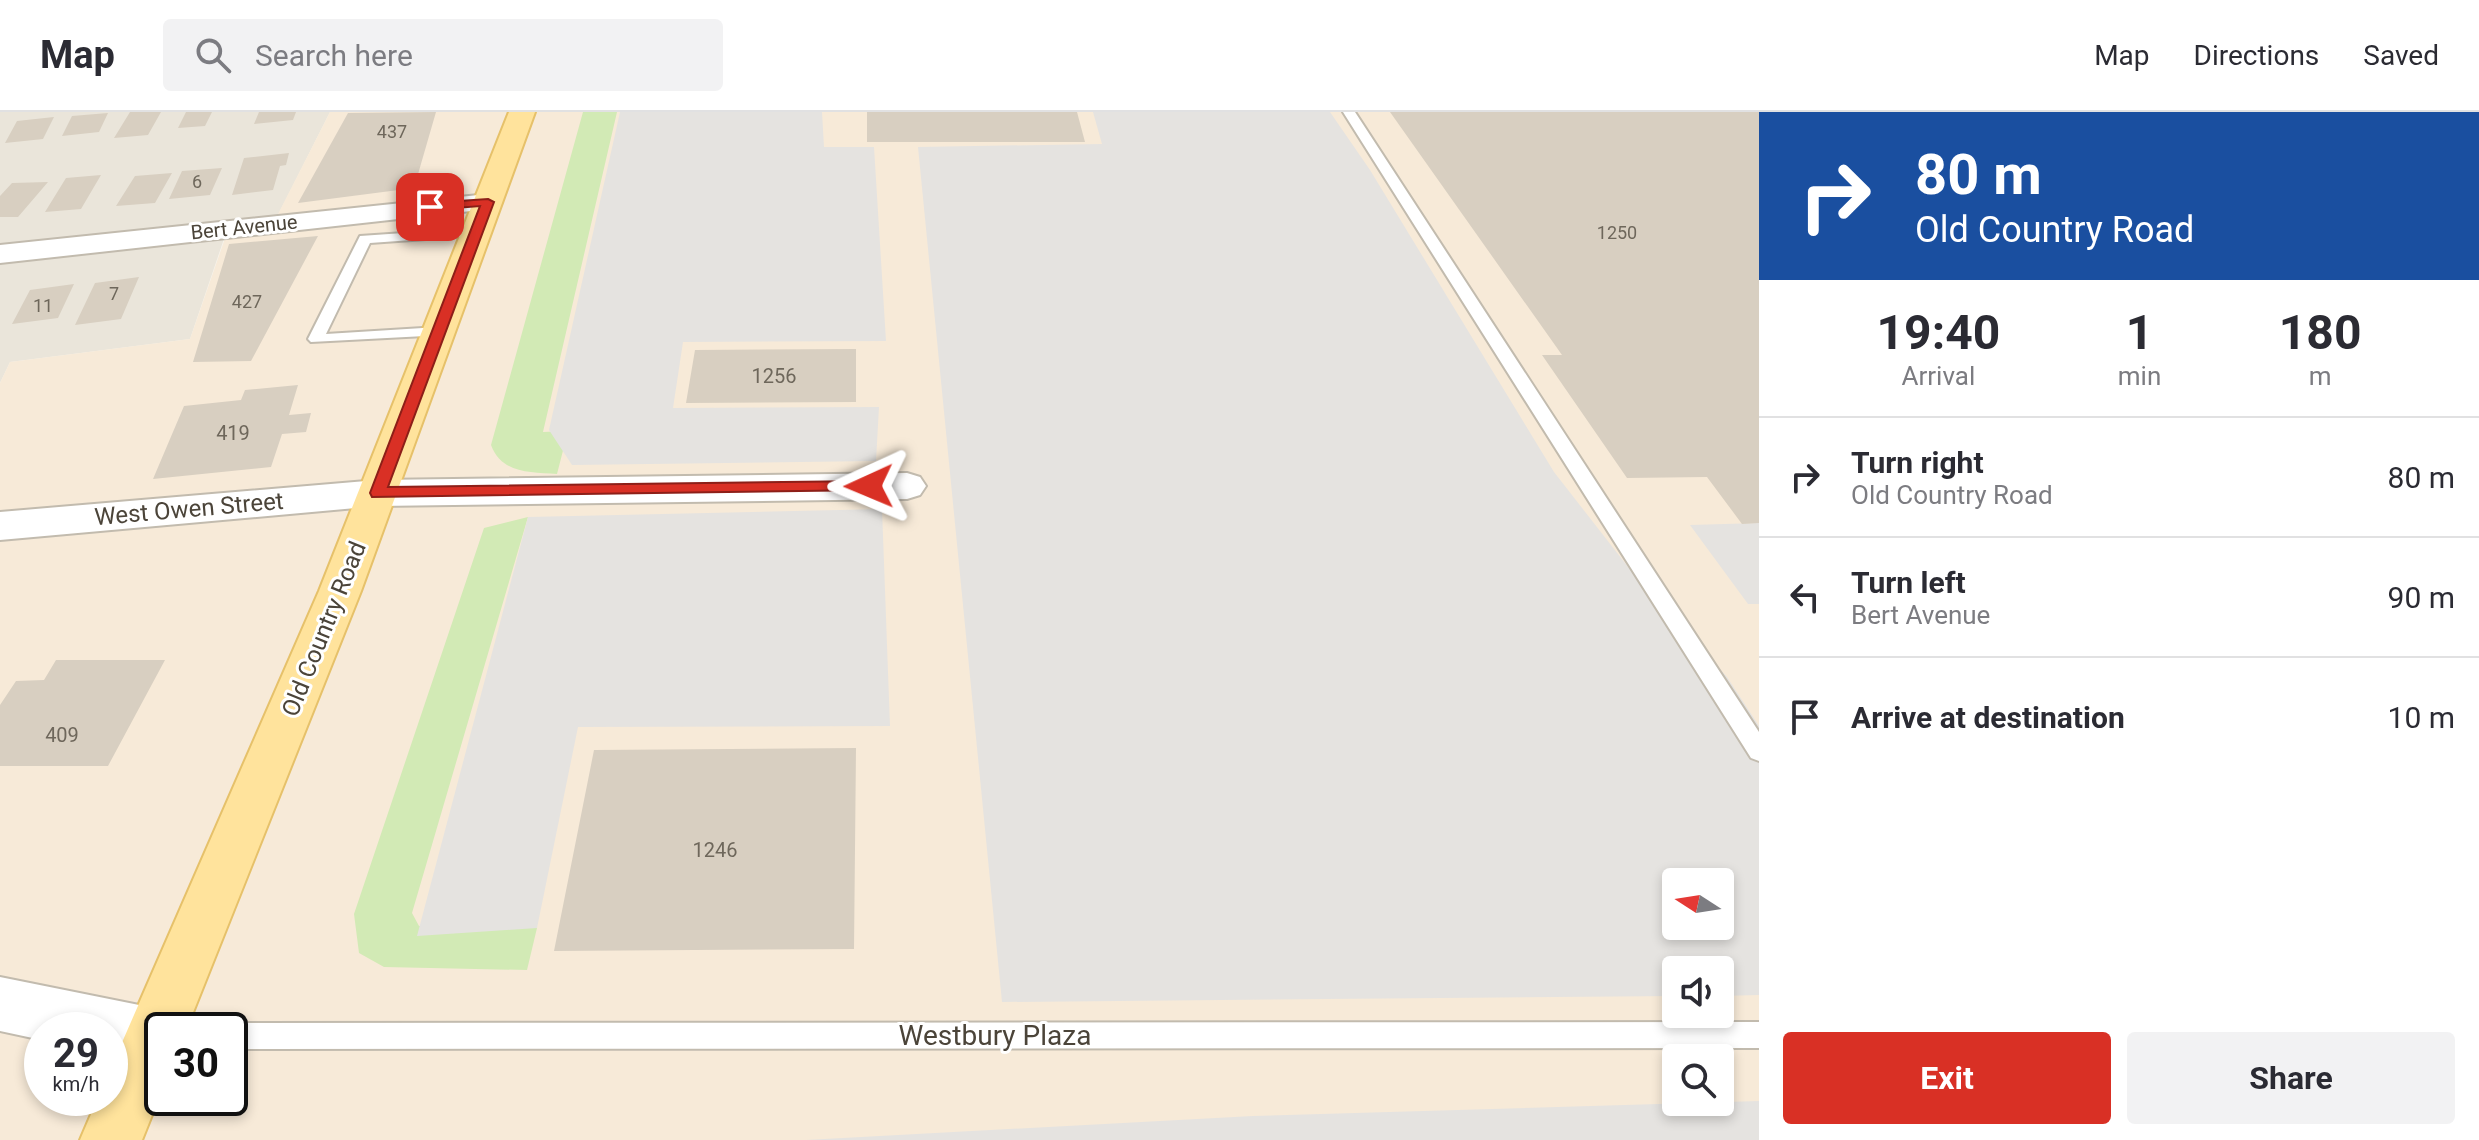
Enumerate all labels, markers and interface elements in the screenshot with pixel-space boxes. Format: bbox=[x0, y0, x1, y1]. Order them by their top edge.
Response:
search box bbox=[163, 19, 723, 91]
text: Map bbox=[40, 33, 115, 77]
icon: search bbox=[191, 33, 235, 77]
text: Search here bbox=[255, 38, 413, 73]
text: Map bbox=[2094, 39, 2150, 72]
text: Directions bbox=[2194, 39, 2319, 72]
text: Saved bbox=[2363, 39, 2439, 72]
house number: 437 bbox=[377, 121, 407, 142]
text: 80 m bbox=[1915, 142, 2042, 208]
icon: right bbox=[1783, 144, 1887, 248]
house number: 6 bbox=[192, 171, 202, 192]
pin bbox=[396, 173, 464, 241]
icon: arrive bbox=[408, 185, 452, 229]
street label: Bert Avenue bbox=[189, 209, 299, 245]
text: Old Country Road bbox=[1915, 209, 2194, 251]
house number: 1250 bbox=[1597, 222, 1637, 243]
house number: 7 bbox=[109, 283, 119, 304]
house number: 427 bbox=[232, 291, 262, 312]
house number: 11 bbox=[33, 295, 53, 316]
text: 19:40 bbox=[1877, 304, 2000, 361]
text: 1 bbox=[2126, 304, 2153, 361]
text: 180 bbox=[2279, 304, 2361, 361]
text: Arrival bbox=[1902, 361, 1975, 391]
text: min bbox=[2118, 361, 2161, 391]
text: m bbox=[2309, 361, 2332, 391]
house number: 1256 bbox=[752, 364, 796, 388]
house number: 419 bbox=[216, 421, 250, 445]
position arrow bbox=[827, 444, 911, 528]
text: Turn right bbox=[1851, 445, 1984, 480]
icon: right bbox=[1783, 455, 1827, 499]
text: 80 m bbox=[2388, 460, 2455, 495]
text: Old Country Road bbox=[1851, 480, 2053, 510]
street label: West Owen Street bbox=[93, 487, 285, 531]
street label: Old Country Road bbox=[276, 537, 372, 721]
text: Turn left bbox=[1851, 565, 1966, 600]
icon: left bbox=[1783, 575, 1827, 619]
text: 90 m bbox=[2388, 580, 2455, 615]
text: Bert Avenue bbox=[1851, 600, 1990, 630]
icon: arrive bbox=[1783, 695, 1827, 739]
text: Arrive at destination bbox=[1851, 700, 2125, 735]
text: 10 m bbox=[2388, 700, 2455, 735]
house number: 409 bbox=[45, 723, 79, 747]
house number: 1246 bbox=[693, 838, 737, 862]
north arrow bbox=[1662, 868, 1734, 940]
map controls bbox=[1662, 868, 1734, 1116]
button: sound bbox=[1662, 956, 1734, 1028]
speed limit sign: 30 bbox=[144, 1012, 248, 1116]
street label: Westbury Plaza bbox=[899, 1019, 1091, 1052]
text: 29 bbox=[53, 1030, 99, 1077]
button: Exit bbox=[1783, 1032, 2111, 1124]
button: Share bbox=[2127, 1032, 2455, 1124]
button: search bbox=[1662, 1044, 1734, 1116]
text: km/h bbox=[53, 1072, 99, 1096]

